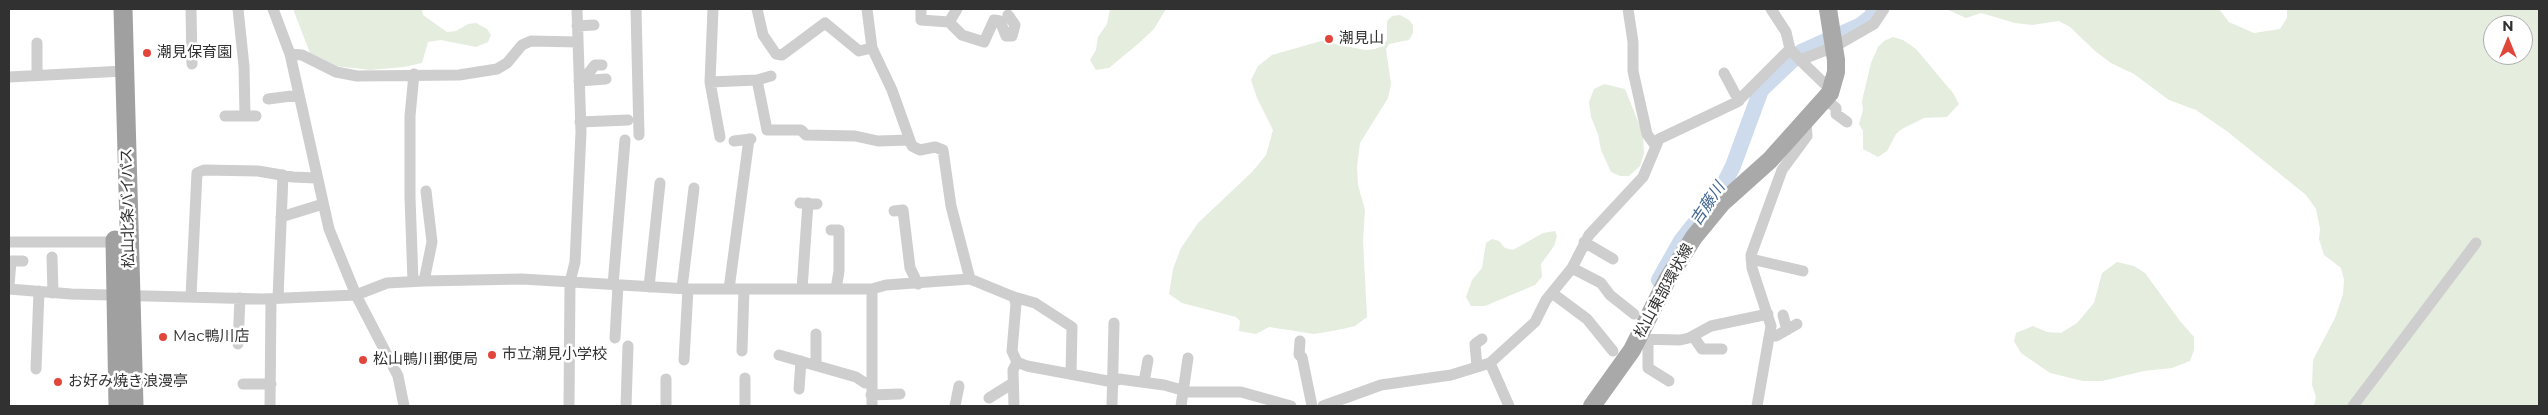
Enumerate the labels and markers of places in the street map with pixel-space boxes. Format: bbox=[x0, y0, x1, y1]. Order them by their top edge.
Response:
place label: 潮見山 bbox=[1339, 30, 1384, 48]
marker: 潮見山 bbox=[1323, 33, 1335, 45]
place label: 潮見保育園 bbox=[157, 44, 232, 62]
marker: 潮見保育園 bbox=[141, 47, 153, 59]
place label: Mac鴨川店 bbox=[173, 328, 250, 346]
marker: Mac鴨川店 bbox=[157, 331, 169, 343]
place label: 市立潮見小学校 bbox=[502, 346, 607, 364]
marker: 市立潮見小学校 bbox=[486, 349, 498, 361]
place label: 松山鴨川郵便局 bbox=[373, 351, 478, 369]
marker: 松山鴨川郵便局 bbox=[357, 354, 369, 366]
place label: お好み焼き浪漫亭 bbox=[68, 373, 188, 391]
marker: お好み焼き浪漫亭 bbox=[52, 376, 64, 388]

